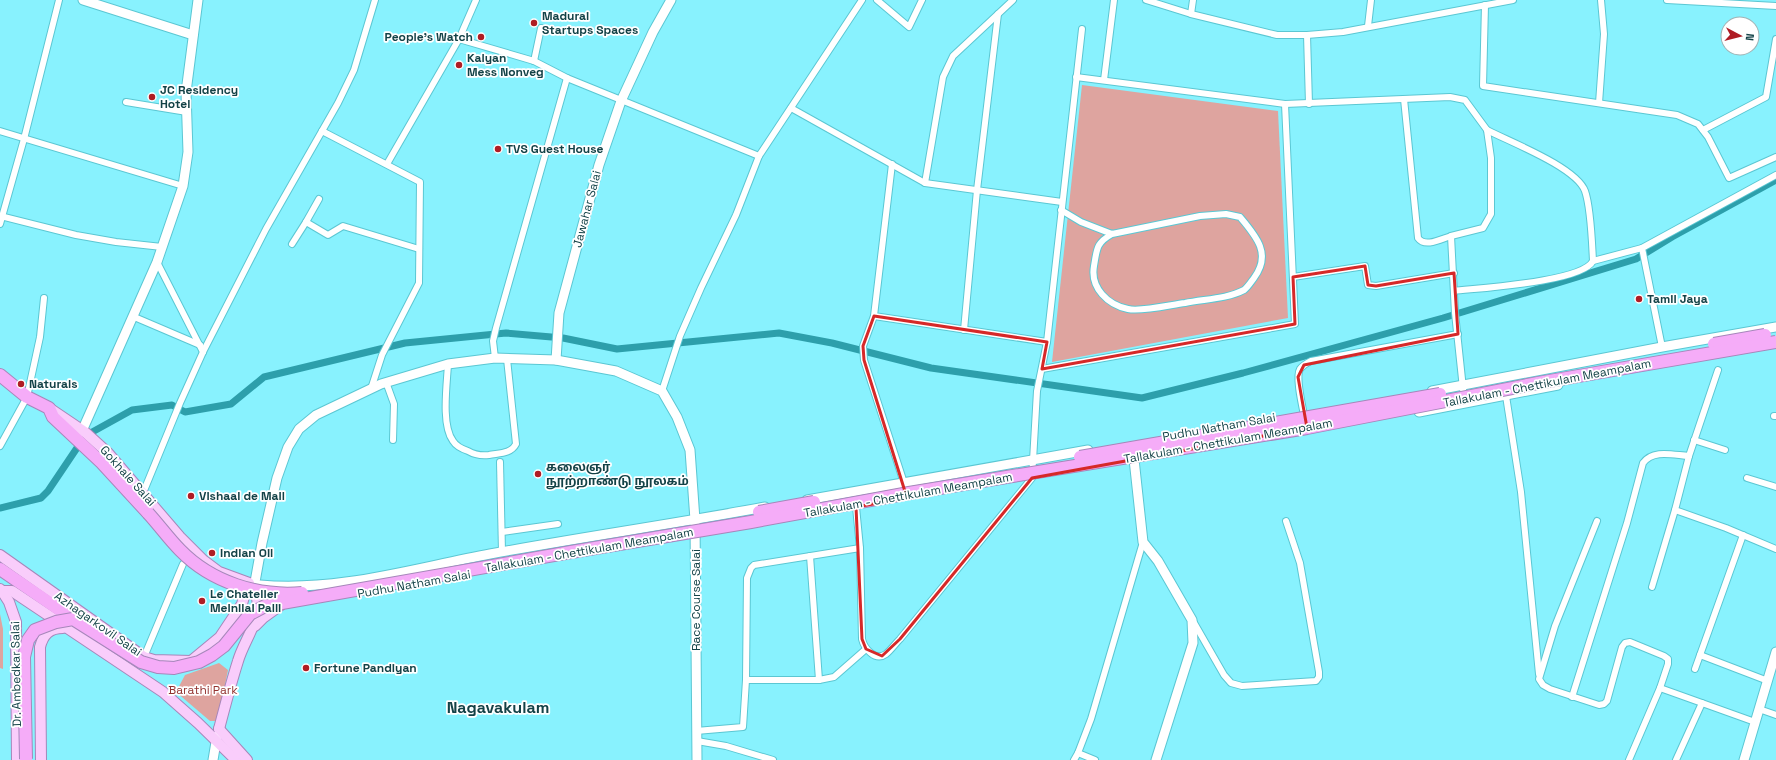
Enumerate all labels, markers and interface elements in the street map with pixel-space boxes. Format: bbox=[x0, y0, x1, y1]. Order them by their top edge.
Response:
place label: Madurai Startups Spaces bbox=[542, 8, 638, 38]
north arrow bbox=[1720, 16, 1760, 56]
marker: Madurai Startups Spaces bbox=[529, 18, 539, 28]
place label: People's Watch bbox=[385, 29, 473, 45]
marker: People's Watch bbox=[476, 32, 486, 42]
text: N bbox=[1743, 33, 1757, 42]
place label: Kalyan Mess Nonveg bbox=[467, 50, 544, 80]
marker: Kalyan Mess Nonveg bbox=[454, 60, 464, 70]
place label: JC Residency Hotel bbox=[160, 82, 238, 112]
marker: JC Residency Hotel bbox=[147, 92, 157, 102]
place label: TVS Guest House bbox=[506, 141, 604, 157]
marker: TVS Guest House bbox=[493, 144, 503, 154]
street label: Jawahar Salai bbox=[569, 169, 605, 249]
place label: Tamil Jaya bbox=[1647, 291, 1708, 307]
marker: Tamil Jaya bbox=[1634, 294, 1644, 304]
street label: Tallakulam - Chettikulam Meampalam bbox=[1442, 355, 1652, 411]
place label: Naturals bbox=[29, 376, 77, 392]
marker: Naturals bbox=[16, 379, 26, 389]
street label: Pudhu Natham Salai bbox=[1161, 409, 1277, 445]
street label: Tallakulam - Chettikulam Meampalam bbox=[1122, 415, 1334, 467]
street label: Gokhale Salai bbox=[97, 442, 159, 510]
place label: கலைஞர் நூற்றாண்டு நூலகம் bbox=[546, 459, 689, 490]
marker: கலைஞர் நூற்றாண்டு நூலகம் bbox=[533, 469, 543, 479]
street label: Tallakulam - Chettikulam Meampalam bbox=[802, 469, 1014, 521]
place label: Vishaal de Mall bbox=[199, 488, 285, 504]
marker: Vishaal de Mall bbox=[186, 491, 196, 501]
street label: Tallakulam - Chettikulam Meampalam bbox=[483, 524, 695, 576]
place label: Indian Oil bbox=[220, 545, 273, 561]
marker: Indian Oil bbox=[207, 548, 217, 558]
street label: Race Course Salai bbox=[688, 549, 704, 651]
street label: Pudhu Natham Salai bbox=[356, 566, 472, 602]
place label: Le Chatelier Melnilai Palli bbox=[210, 586, 281, 616]
street label: Azhagarkovil Salai bbox=[51, 588, 145, 660]
marker: Le Chatelier Melnilai Palli bbox=[197, 596, 207, 606]
street label: Dr. Ambedkar Salai bbox=[7, 621, 25, 727]
place label: Fortune Pandiyan bbox=[314, 660, 417, 676]
marker: Fortune Pandiyan bbox=[301, 663, 311, 673]
park label: Barathi Park bbox=[168, 682, 238, 698]
district label: Nagavakulam bbox=[447, 697, 549, 718]

